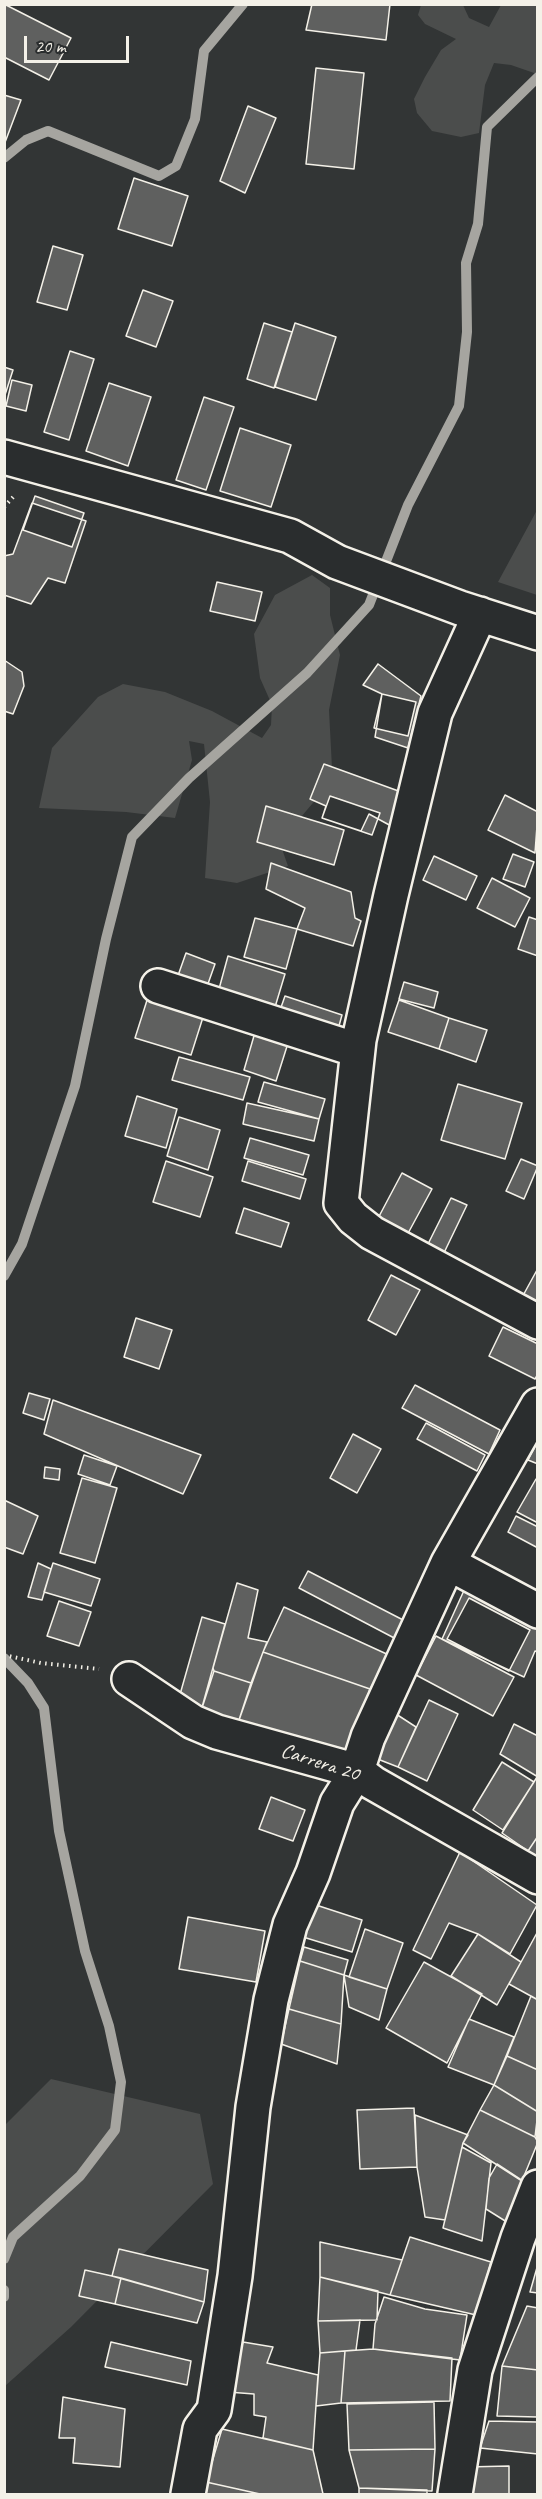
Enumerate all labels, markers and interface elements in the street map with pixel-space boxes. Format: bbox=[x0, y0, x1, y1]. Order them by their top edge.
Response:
scale bar bbox=[27, 24, 132, 62]
text: 20 m bbox=[35, 35, 66, 57]
street label: Carrera 20 bbox=[278, 1738, 362, 1788]

